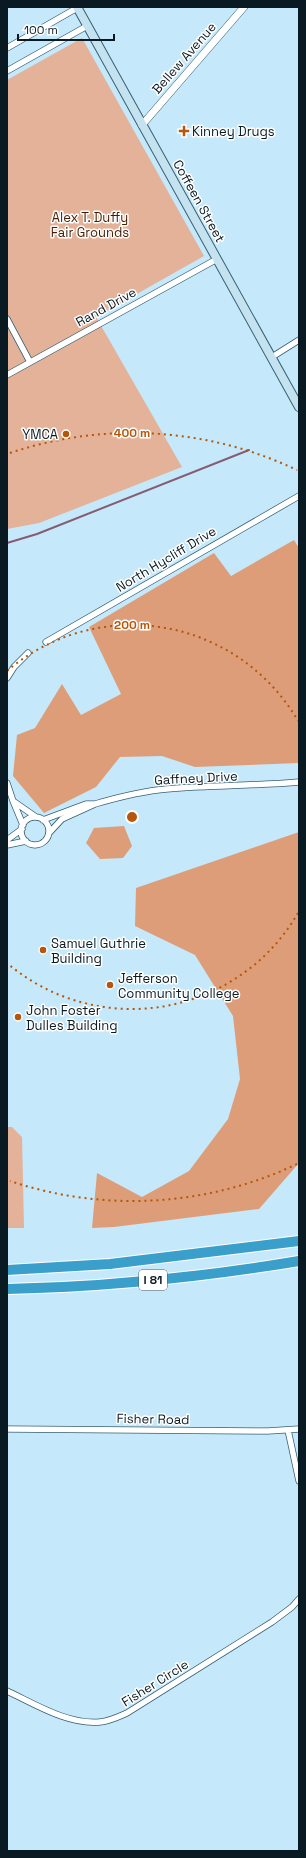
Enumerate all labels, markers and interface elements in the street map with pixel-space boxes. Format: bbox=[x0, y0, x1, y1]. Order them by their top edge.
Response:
scale bar bbox=[18, 16, 114, 42]
street label: Bellew Avenue bbox=[148, 19, 220, 97]
text: 100 m bbox=[24, 22, 58, 38]
place label: Kinney Drugs bbox=[192, 123, 275, 140]
marker: Kinney Drugs bbox=[179, 126, 189, 136]
street label: Coffeen Street bbox=[169, 157, 229, 245]
park label: Alex T. Duffy Fair Grounds bbox=[51, 209, 129, 241]
street label: Rand Drive bbox=[73, 283, 139, 331]
text: 400 m bbox=[114, 425, 150, 441]
place label: YMCA bbox=[22, 426, 58, 443]
marker: YMCA bbox=[61, 429, 71, 439]
street label: North Hycliff Drive bbox=[113, 522, 219, 596]
text: 200 m bbox=[114, 617, 150, 633]
street label: Gaffney Drive bbox=[154, 767, 238, 789]
centre of rings bbox=[125, 810, 139, 824]
place label: Samuel Guthrie Building bbox=[51, 935, 146, 967]
marker: Samuel Guthrie Building bbox=[38, 945, 48, 955]
place label: Jefferson Community College bbox=[118, 970, 240, 1002]
marker: Jefferson Community College bbox=[105, 980, 115, 990]
place label: John Foster Dulles Building bbox=[26, 1002, 118, 1034]
marker: John Foster Dulles Building bbox=[13, 1012, 23, 1022]
road number: I 81 bbox=[139, 1270, 167, 1290]
street label: Fisher Road bbox=[116, 1410, 190, 1428]
street label: Fisher Circle bbox=[118, 1656, 192, 1710]

